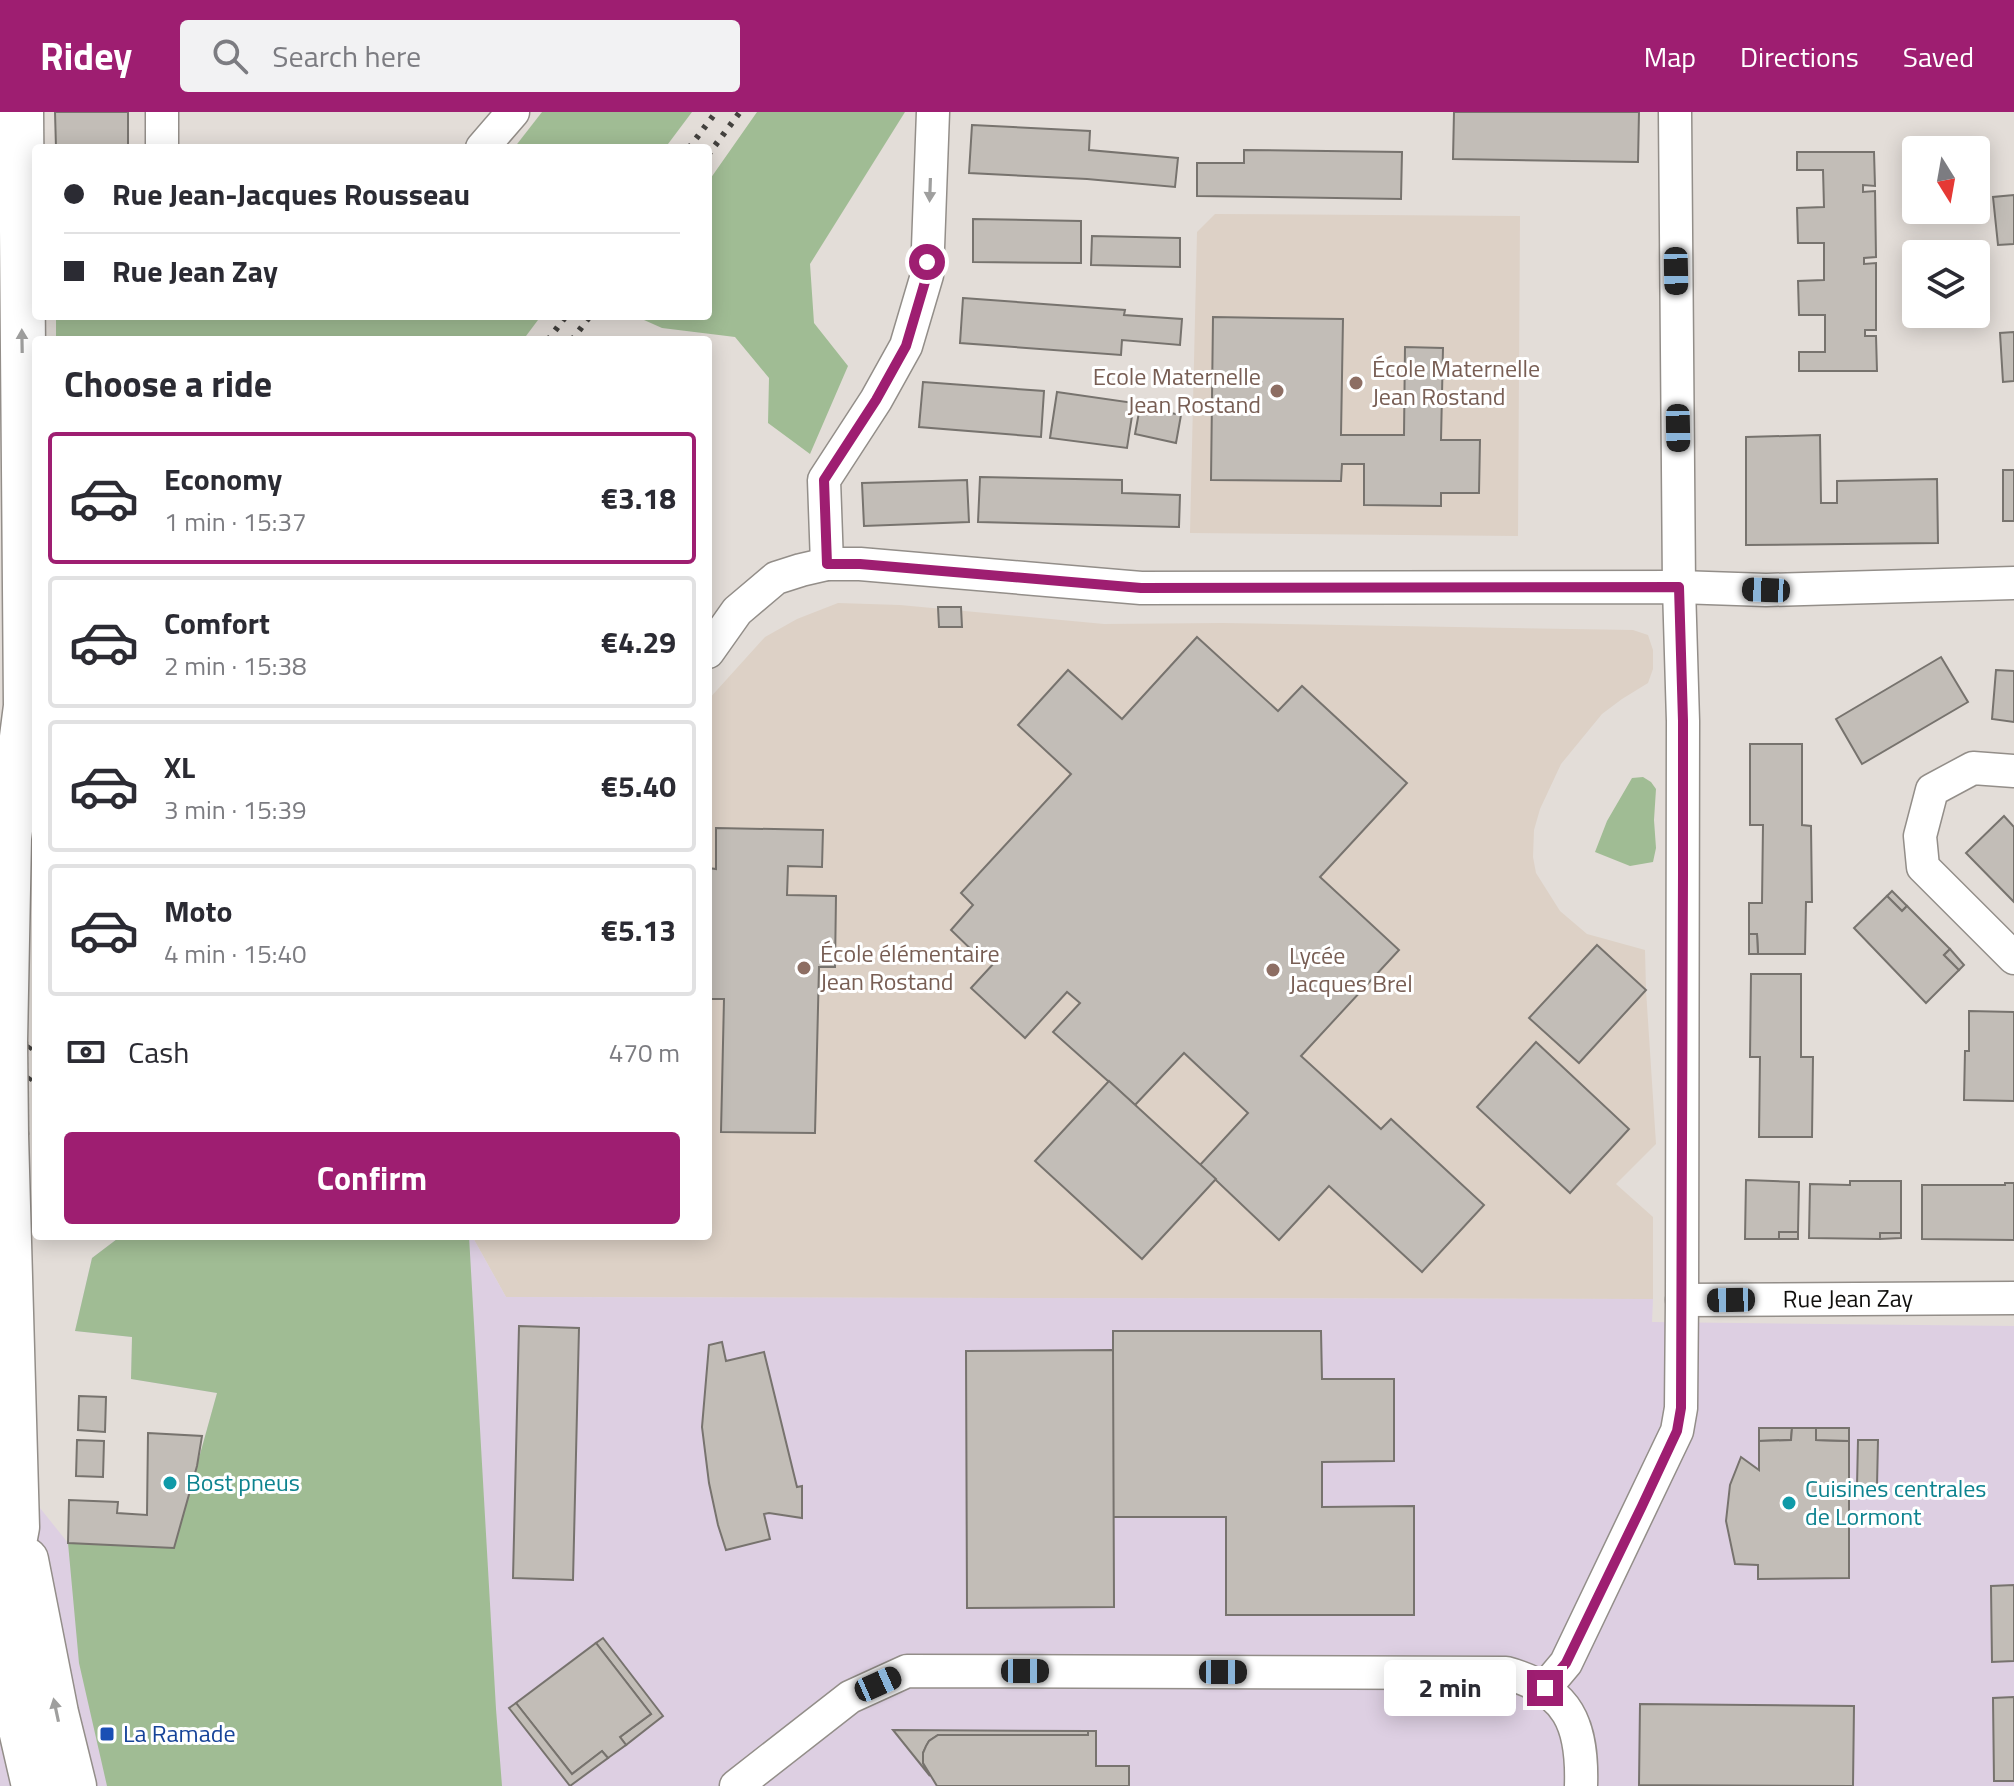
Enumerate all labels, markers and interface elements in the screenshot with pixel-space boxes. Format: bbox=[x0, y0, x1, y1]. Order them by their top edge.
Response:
search box bbox=[180, 20, 740, 92]
text: Ridey bbox=[40, 27, 132, 85]
text: Search here bbox=[272, 33, 421, 79]
icon: search bbox=[208, 34, 252, 78]
text: Map bbox=[1644, 35, 1696, 78]
text: Directions bbox=[1740, 35, 1859, 78]
text: Saved bbox=[1903, 35, 1974, 78]
north arrow bbox=[1902, 136, 1990, 224]
map controls bbox=[1902, 136, 1990, 328]
text: Rue Jean-Jacques Rousseau bbox=[112, 171, 470, 217]
one-way arrow bbox=[923, 178, 936, 203]
button: layers bbox=[1902, 240, 1990, 328]
route start bbox=[909, 244, 945, 280]
car bbox=[1664, 247, 1688, 295]
text: Rue Jean Zay bbox=[112, 248, 278, 294]
one-way arrow bbox=[16, 328, 28, 353]
place label: École Maternelle Jean Rostand bbox=[1372, 350, 1540, 414]
text: Choose a ride bbox=[64, 356, 272, 411]
place label: Ecole Maternelle Jean Rostand bbox=[1093, 358, 1261, 422]
marker: École Maternelle Jean Rostand bbox=[1347, 374, 1365, 392]
marker: Ecole Maternelle Jean Rostand bbox=[1268, 382, 1286, 400]
car bbox=[1666, 404, 1690, 452]
text: Economy bbox=[164, 456, 282, 502]
icon: car bbox=[68, 462, 140, 534]
text: €3.18 bbox=[601, 475, 676, 521]
text: 1 min · 15:37 bbox=[164, 502, 307, 541]
car bbox=[1742, 577, 1790, 603]
text: Comfort bbox=[164, 600, 270, 646]
icon: car bbox=[68, 606, 140, 678]
text: €4.29 bbox=[601, 619, 676, 665]
text: 2 min · 15:38 bbox=[164, 646, 307, 685]
text: XL bbox=[164, 744, 195, 790]
icon: car bbox=[68, 750, 140, 822]
text: €5.40 bbox=[601, 763, 676, 809]
text: 3 min · 15:39 bbox=[164, 790, 307, 829]
text: Moto bbox=[164, 888, 232, 934]
icon: car bbox=[68, 894, 140, 966]
text: €5.13 bbox=[601, 907, 676, 953]
text: 4 min · 15:40 bbox=[164, 934, 307, 973]
place label: École élémentaire Jean Rostand bbox=[820, 935, 1000, 999]
place label: Lycée Jacques Brel bbox=[1289, 937, 1413, 1001]
marker: École élémentaire Jean Rostand bbox=[795, 959, 813, 977]
marker: Lycée Jacques Brel bbox=[1264, 961, 1282, 979]
text: Cash bbox=[128, 1029, 189, 1075]
icon: cash bbox=[64, 1030, 108, 1074]
text: 470 m bbox=[609, 1033, 680, 1072]
button: Confirm bbox=[64, 1132, 680, 1224]
street label: Rue Jean Zay bbox=[1783, 1280, 1914, 1316]
car bbox=[1707, 1288, 1755, 1312]
place label: Bost pneus bbox=[186, 1464, 300, 1500]
place label: Cuisines centrales de Lormont bbox=[1805, 1470, 1987, 1534]
marker: Bost pneus bbox=[161, 1474, 179, 1492]
marker: Cuisines centrales de Lormont bbox=[1780, 1494, 1798, 1512]
car bbox=[1001, 1659, 1049, 1683]
car bbox=[1199, 1660, 1247, 1684]
callout: 2 min bbox=[1385, 1660, 1517, 1716]
car bbox=[851, 1663, 905, 1705]
text: 2 min bbox=[1418, 1668, 1482, 1707]
route end bbox=[1527, 1670, 1563, 1706]
one-way arrow bbox=[49, 1698, 62, 1723]
place label: La Ramade bbox=[123, 1715, 236, 1751]
marker: La Ramade bbox=[98, 1725, 116, 1743]

